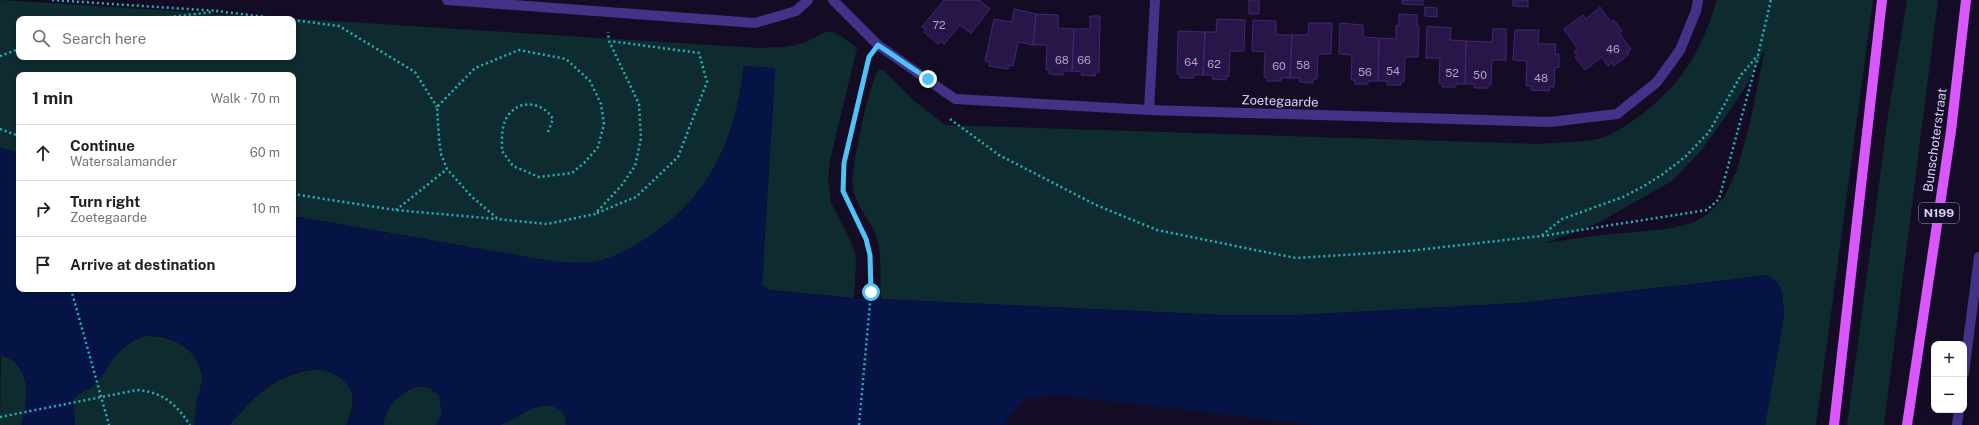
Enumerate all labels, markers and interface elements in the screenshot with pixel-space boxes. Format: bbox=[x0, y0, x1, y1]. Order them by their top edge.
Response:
search box bbox=[16, 16, 296, 60]
house number: 72 bbox=[932, 19, 946, 31]
icon: search bbox=[30, 27, 52, 49]
text: Search here bbox=[62, 30, 146, 47]
house number: 46 bbox=[1606, 43, 1620, 55]
house number: 68 bbox=[1055, 54, 1069, 66]
house number: 66 bbox=[1077, 54, 1091, 66]
house number: 64 bbox=[1184, 56, 1198, 68]
house number: 62 bbox=[1207, 58, 1221, 70]
house number: 58 bbox=[1296, 59, 1310, 71]
house number: 60 bbox=[1272, 60, 1286, 72]
house number: 54 bbox=[1386, 65, 1400, 77]
house number: 56 bbox=[1358, 66, 1372, 78]
house number: 52 bbox=[1445, 67, 1459, 79]
house number: 50 bbox=[1473, 69, 1487, 81]
route end bbox=[919, 70, 937, 88]
house number: 48 bbox=[1534, 72, 1548, 84]
street label: Bunschoterstraat bbox=[1920, 87, 1950, 193]
text: 1 min bbox=[32, 88, 73, 108]
text: Walk · 70 m bbox=[211, 91, 280, 106]
street label: Zoetegaarde bbox=[1241, 92, 1319, 110]
text: Continue bbox=[70, 137, 135, 154]
icon: ahead bbox=[32, 142, 54, 164]
text: 60 m bbox=[250, 145, 280, 160]
text: Watersalamander bbox=[70, 154, 177, 169]
text: Turn right bbox=[70, 193, 140, 210]
icon: right bbox=[32, 198, 54, 220]
text: 10 m bbox=[252, 201, 280, 216]
road number: N199 bbox=[1919, 203, 1959, 223]
text: Zoetegaarde bbox=[70, 210, 147, 225]
icon: arrive bbox=[32, 254, 54, 276]
text: Arrive at destination bbox=[70, 256, 215, 273]
route start bbox=[862, 283, 880, 301]
map controls bbox=[1931, 341, 1967, 413]
button: + bbox=[1931, 341, 1967, 377]
button: − bbox=[1931, 377, 1967, 413]

